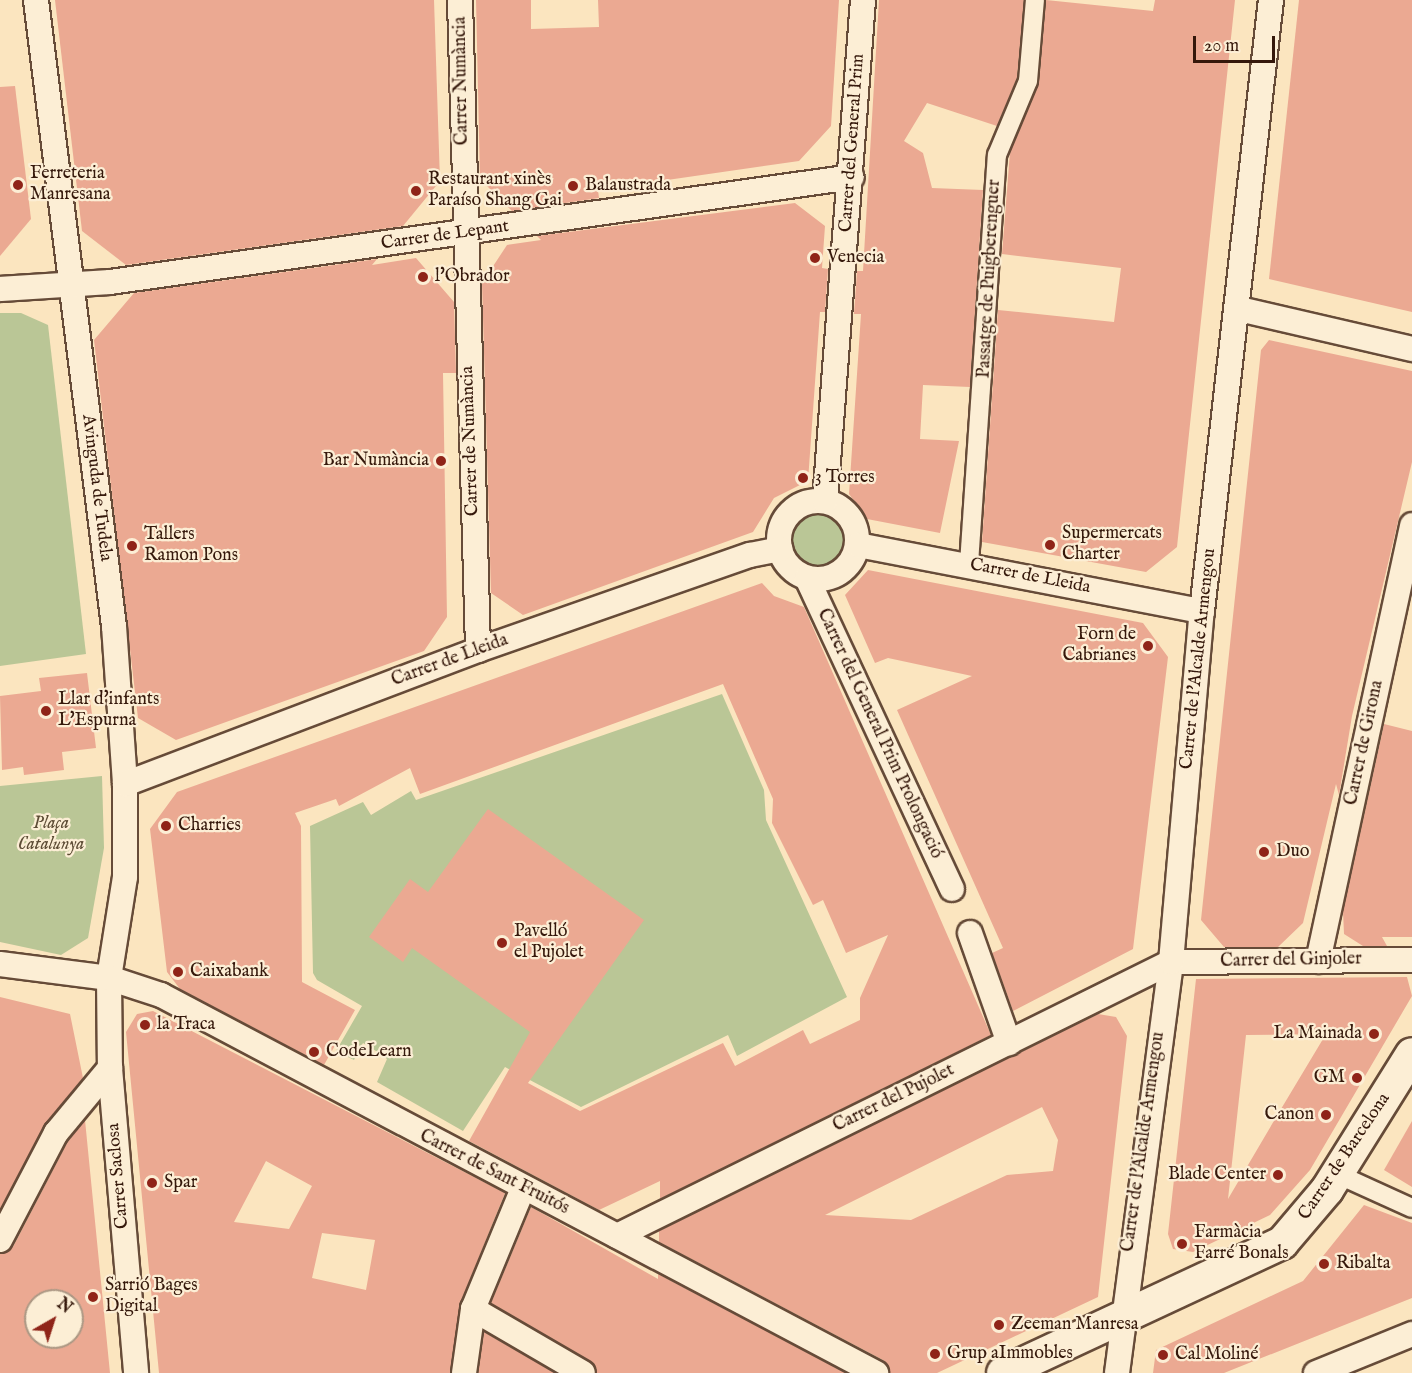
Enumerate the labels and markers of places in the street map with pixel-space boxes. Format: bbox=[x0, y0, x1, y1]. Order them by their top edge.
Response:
place label: Ferreteria Manresana bbox=[30, 164, 111, 207]
place label: Restaurant xinès Paraíso Shang Gai bbox=[428, 170, 562, 213]
place label: Balaustrada bbox=[585, 175, 671, 197]
marker: Ferreteria Manresana bbox=[11, 178, 25, 192]
marker: Balaustrada bbox=[566, 179, 580, 193]
marker: Restaurant xinès Paraíso Shang Gai bbox=[409, 184, 423, 198]
place label: Venecia bbox=[827, 247, 884, 269]
marker: Venecia bbox=[808, 251, 822, 265]
place label: l'Obrador bbox=[435, 266, 510, 288]
marker: l'Obrador bbox=[416, 270, 430, 284]
place label: Bar Numància bbox=[323, 450, 429, 472]
marker: Bar Numància bbox=[434, 454, 448, 468]
place label: 3 Torres bbox=[815, 467, 875, 489]
marker: 3 Torres bbox=[796, 471, 810, 485]
place label: Supermercats Charter bbox=[1062, 524, 1162, 566]
place label: Tallers Ramon Pons bbox=[144, 525, 238, 568]
marker: Supermercats Charter bbox=[1043, 538, 1057, 552]
marker: Tallers Ramon Pons bbox=[125, 539, 139, 553]
place label: Forn de Cabrianes bbox=[1062, 625, 1136, 668]
marker: Forn de Cabrianes bbox=[1141, 639, 1155, 653]
place label: Llar d'infants L'Espurna bbox=[58, 690, 159, 732]
marker: Llar d'infants L'Espurna bbox=[39, 704, 53, 718]
place label: Charries bbox=[178, 815, 241, 837]
marker: Charries bbox=[159, 819, 173, 833]
place label: Duo bbox=[1276, 841, 1309, 863]
marker: Duo bbox=[1257, 845, 1271, 859]
place label: Pavelló el Pujolet bbox=[514, 922, 584, 964]
marker: Pavelló el Pujolet bbox=[495, 936, 509, 950]
place label: Caixabank bbox=[190, 961, 269, 983]
marker: Caixabank bbox=[171, 965, 185, 979]
place label: la Traca bbox=[157, 1014, 215, 1036]
marker: la Traca bbox=[138, 1018, 152, 1032]
place label: La Mainada bbox=[1273, 1023, 1362, 1045]
marker: La Mainada bbox=[1367, 1027, 1381, 1041]
place label: CodeLearn bbox=[326, 1041, 412, 1063]
marker: CodeLearn bbox=[307, 1045, 321, 1059]
place label: GM bbox=[1314, 1067, 1345, 1089]
marker: GM bbox=[1350, 1071, 1364, 1085]
place label: Canon bbox=[1265, 1104, 1314, 1126]
marker: Canon bbox=[1319, 1108, 1333, 1122]
place label: Blade Center bbox=[1168, 1164, 1266, 1186]
marker: Blade Center bbox=[1271, 1168, 1285, 1182]
place label: Spar bbox=[164, 1172, 197, 1194]
marker: Spar bbox=[145, 1176, 159, 1190]
place label: Farmàcia Farré Bonals bbox=[1194, 1223, 1289, 1266]
marker: Farmàcia Farré Bonals bbox=[1175, 1237, 1189, 1251]
place label: Ribalta bbox=[1336, 1253, 1391, 1275]
marker: Ribalta bbox=[1317, 1257, 1331, 1271]
place label: Sarrió Bages Digital bbox=[105, 1276, 198, 1318]
marker: Sarrió Bages Digital bbox=[86, 1290, 100, 1304]
place label: Zeeman Manresa bbox=[1011, 1314, 1139, 1336]
marker: Zeeman Manresa bbox=[992, 1318, 1006, 1332]
place label: Grup aImmobles bbox=[947, 1343, 1073, 1365]
place label: Cal Moliné bbox=[1175, 1344, 1258, 1366]
marker: Grup aImmobles bbox=[928, 1347, 942, 1361]
marker: Cal Moliné bbox=[1156, 1348, 1170, 1362]

